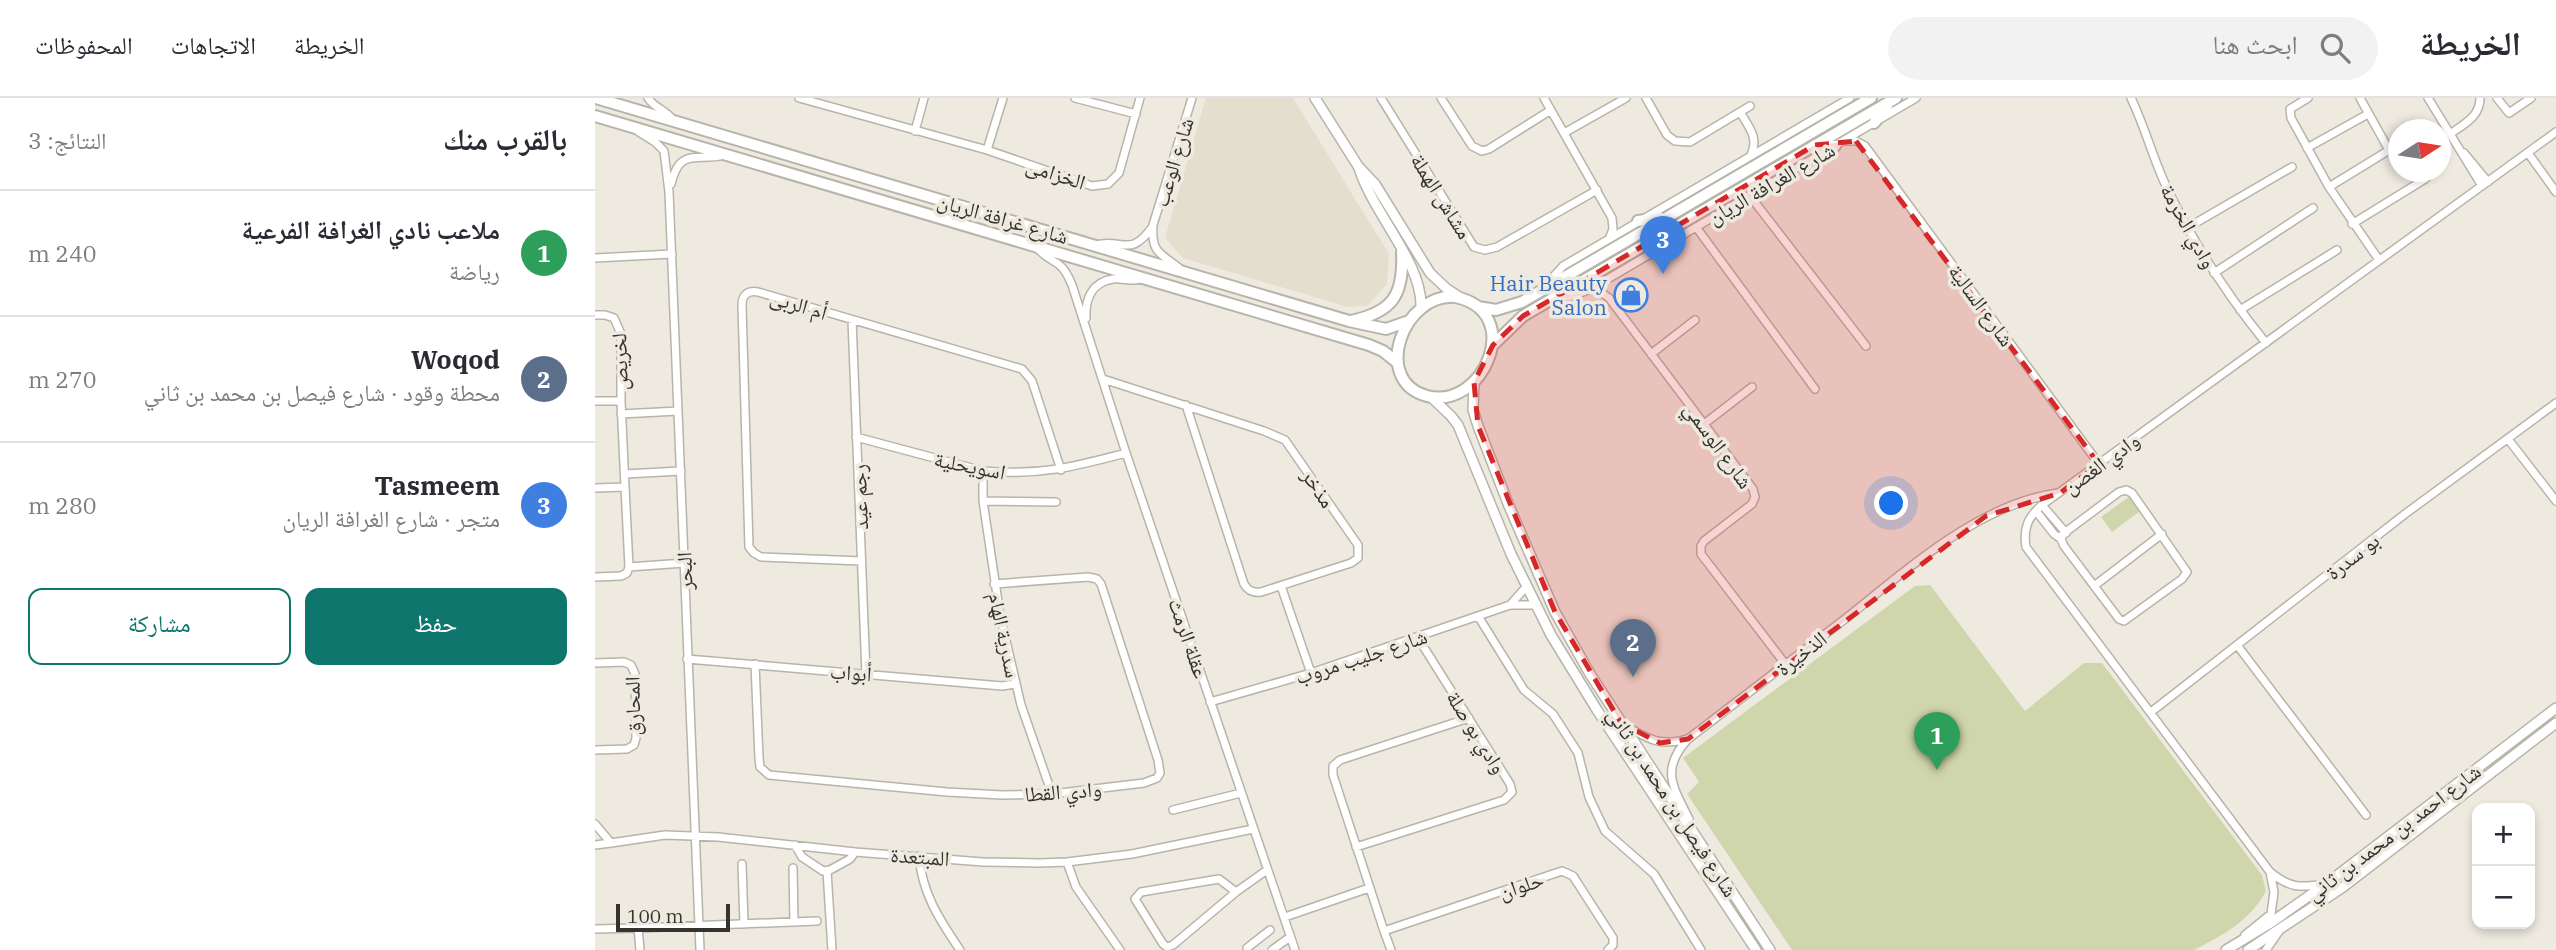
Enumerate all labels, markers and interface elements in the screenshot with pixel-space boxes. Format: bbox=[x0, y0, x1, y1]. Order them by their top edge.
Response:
search box bbox=[1888, 17, 2378, 80]
text: الخريطة bbox=[2420, 21, 2521, 64]
text: ابحث هنا bbox=[2212, 27, 2298, 61]
text: المحفوظات bbox=[35, 29, 133, 61]
text: الاتجاهات bbox=[171, 29, 256, 61]
text: الخريطة bbox=[294, 29, 365, 61]
icon: search bbox=[2316, 29, 2354, 67]
street label: شارع الوعب bbox=[1146, 114, 1200, 210]
text: بالقرب منك bbox=[443, 119, 567, 158]
north arrow bbox=[2388, 119, 2451, 182]
text: النتائج: 3 bbox=[28, 125, 107, 155]
street label: شارع الغرافة الريان bbox=[1702, 135, 1840, 231]
street label: مشاش الهملة bbox=[1405, 148, 1479, 244]
street label: الخزامى bbox=[1023, 150, 1089, 196]
street label: وادي الخرمة bbox=[2151, 179, 2224, 275]
street label: شارع غرافة الريان bbox=[934, 186, 1072, 250]
text: ملاعب نادي الغرافة الفرعية bbox=[242, 212, 500, 246]
pin: 3 bbox=[1640, 216, 1686, 274]
text: 240 m bbox=[28, 238, 97, 268]
text: 1 bbox=[537, 238, 551, 268]
text: رياضة bbox=[449, 256, 500, 286]
street label: شارع السالية bbox=[1943, 258, 2021, 352]
place label: Hair Beauty Salon bbox=[1490, 269, 1608, 321]
shop icon: Hair Beauty Salon bbox=[1612, 276, 1650, 314]
street label: أم الربى bbox=[767, 282, 831, 327]
street label: لخريص bbox=[604, 333, 634, 391]
text: Woqod bbox=[411, 342, 500, 376]
text: 270 m bbox=[28, 364, 97, 394]
text: 2 bbox=[537, 364, 551, 394]
text: محطة وقود · شارع فيصل بن محمد بن ثاني bbox=[144, 377, 500, 407]
street label: شارع الوسمي bbox=[1675, 396, 1760, 496]
street label: وادي الغصن bbox=[2057, 426, 2147, 503]
street label: اسويحلية bbox=[932, 444, 1008, 486]
street label: مذخر bbox=[1295, 462, 1342, 513]
street label: رجم عيد bbox=[844, 464, 875, 530]
text: Tasmeem bbox=[375, 468, 500, 502]
your location bbox=[1874, 486, 1908, 520]
text: 280 m bbox=[28, 490, 97, 520]
text: 3 bbox=[537, 490, 551, 520]
text: متجر · شارع الغرافة الريان bbox=[283, 503, 500, 533]
street label: بو سدرة bbox=[2319, 526, 2385, 586]
street label: البحر bbox=[669, 551, 699, 592]
button: مشاركة bbox=[28, 588, 291, 665]
button: حفظ bbox=[305, 588, 567, 665]
street label: سدرية الهام bbox=[981, 590, 1028, 680]
street label: عقلة الرمث bbox=[1162, 594, 1216, 682]
pin: 2 bbox=[1610, 619, 1656, 677]
street label: شارع جليب مروب bbox=[1292, 622, 1430, 690]
street label: الذخيرة bbox=[1770, 624, 1832, 682]
street label: أبواب bbox=[829, 657, 873, 687]
street label: المحارق bbox=[617, 676, 647, 736]
street label: وادي بو صلة bbox=[1438, 685, 1514, 781]
street label: شارع فيصل بن محمد بن ثاني bbox=[1598, 702, 1745, 904]
pin: 1 bbox=[1914, 712, 1960, 770]
street label: شارع احمد بن محمد بن ثاني bbox=[2300, 757, 2488, 910]
street label: وادي القطا bbox=[1023, 774, 1103, 811]
map controls bbox=[2472, 803, 2535, 929]
button: + bbox=[2472, 803, 2535, 866]
street label: المبتعدة bbox=[890, 840, 950, 872]
street label: حلوان bbox=[1495, 865, 1547, 905]
button: − bbox=[2472, 866, 2535, 929]
scale bar bbox=[616, 901, 730, 933]
text: 100 m bbox=[627, 904, 684, 928]

